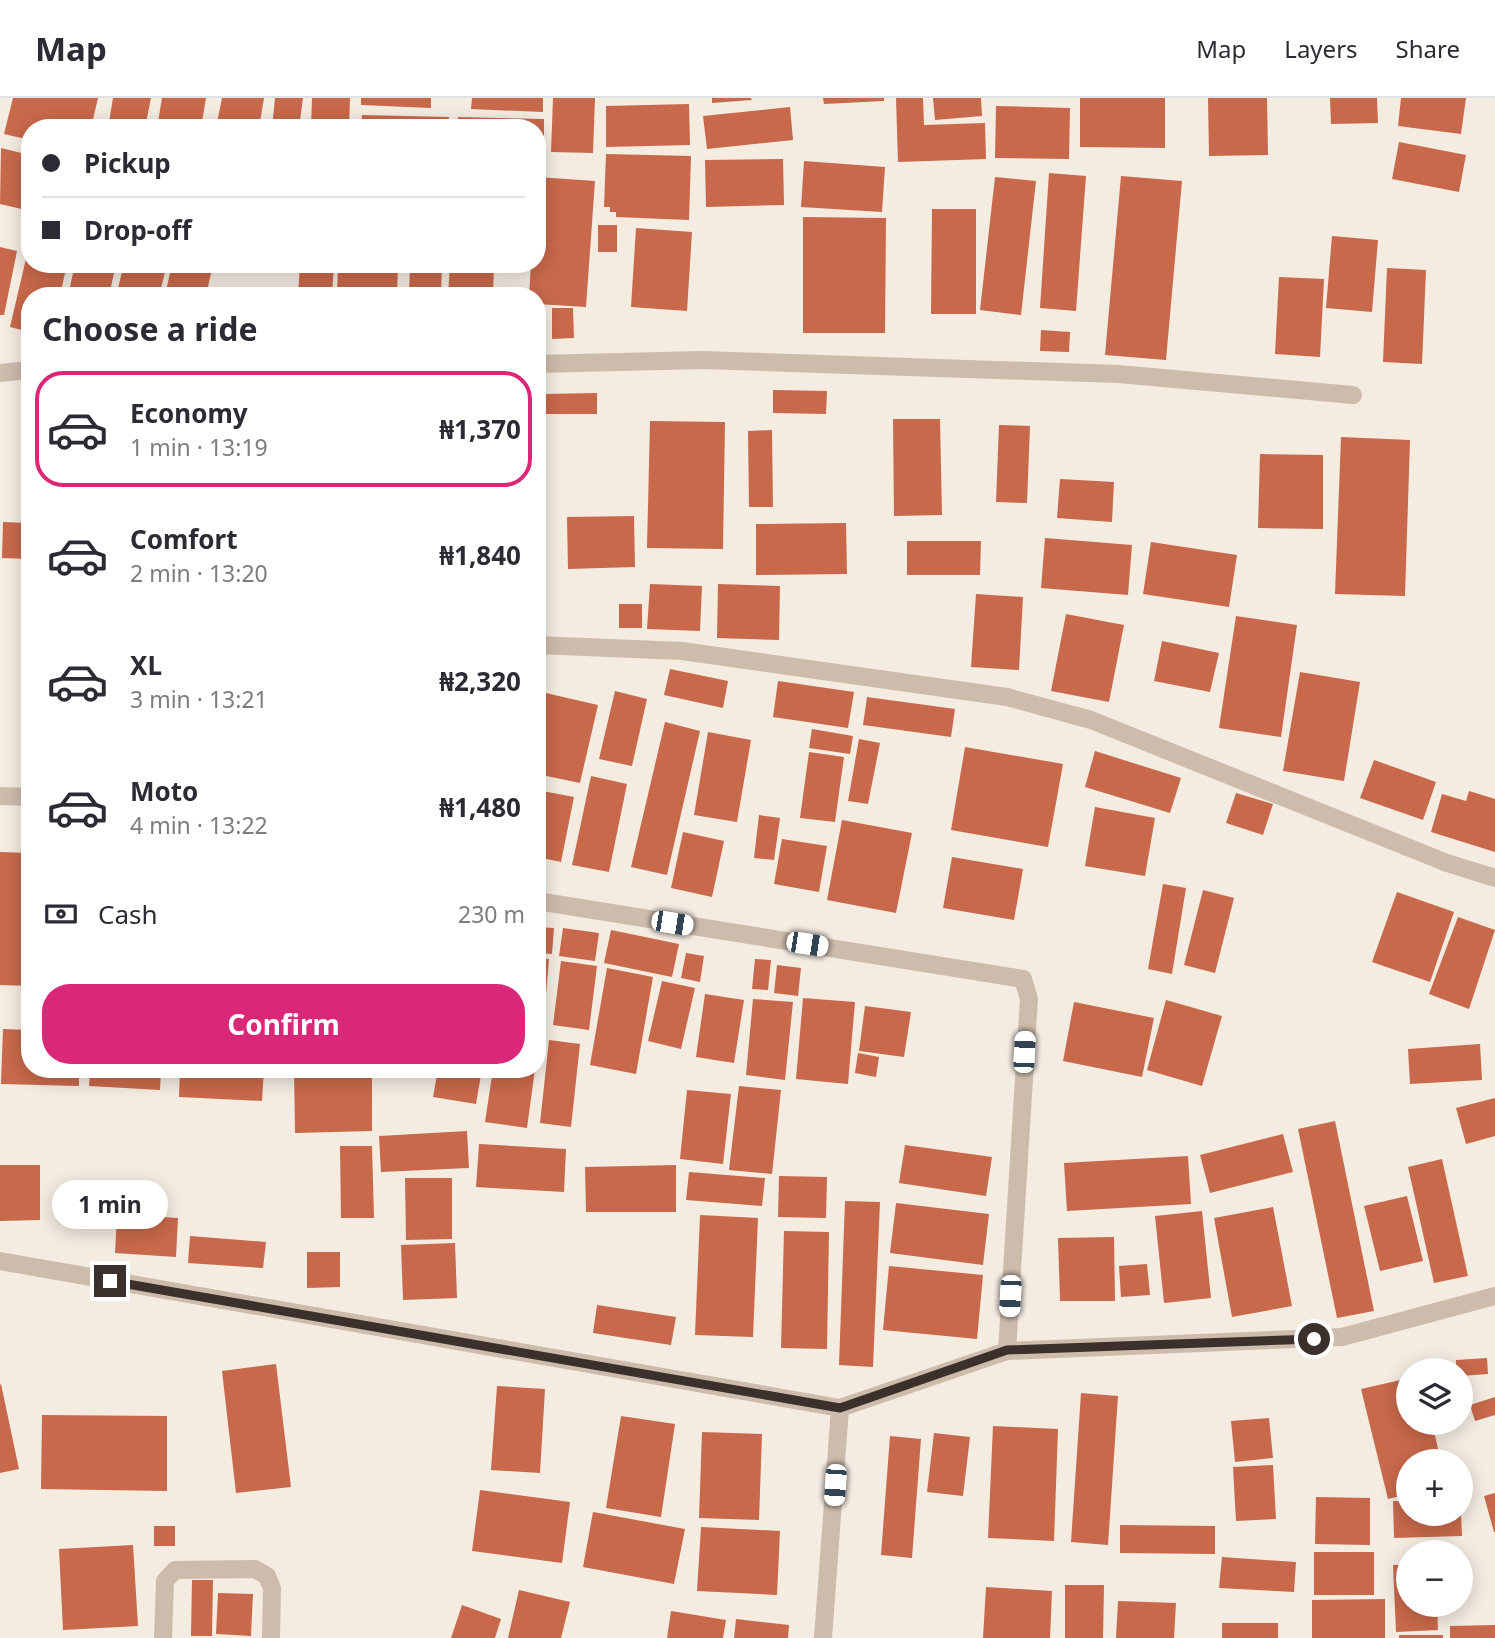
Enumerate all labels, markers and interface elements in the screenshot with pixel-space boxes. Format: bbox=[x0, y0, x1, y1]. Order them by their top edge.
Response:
text: Map bbox=[35, 26, 107, 71]
text: Map bbox=[1196, 32, 1246, 65]
text: Layers bbox=[1284, 32, 1358, 65]
text: Share bbox=[1396, 32, 1460, 65]
text: Pickup bbox=[84, 145, 171, 181]
text: Drop-off bbox=[84, 212, 191, 248]
text: Choose a ride bbox=[42, 307, 258, 350]
text: Economy bbox=[130, 395, 248, 431]
icon: car bbox=[46, 398, 109, 461]
text: ₦1,370 bbox=[439, 411, 521, 447]
text: 1 min · 13:19 bbox=[130, 431, 268, 463]
text: Comfort bbox=[130, 521, 238, 557]
icon: car bbox=[46, 524, 109, 587]
text: ₦1,840 bbox=[439, 537, 521, 573]
text: 2 min · 13:20 bbox=[130, 557, 268, 589]
text: XL bbox=[130, 647, 162, 683]
icon: car bbox=[46, 650, 109, 713]
text: ₦2,320 bbox=[439, 663, 521, 699]
text: 3 min · 13:21 bbox=[130, 683, 268, 715]
text: Moto bbox=[130, 773, 198, 809]
icon: car bbox=[46, 776, 109, 839]
text: ₦1,480 bbox=[439, 789, 521, 825]
text: 4 min · 13:22 bbox=[130, 809, 268, 841]
icon: cash bbox=[42, 895, 80, 933]
text: Cash bbox=[98, 896, 158, 932]
text: 230 m bbox=[458, 898, 525, 930]
car bbox=[650, 909, 695, 937]
car bbox=[785, 930, 830, 958]
button: Confirm bbox=[42, 984, 525, 1064]
car bbox=[1013, 1030, 1036, 1074]
callout: 1 min bbox=[52, 1180, 168, 1228]
text: 1 min bbox=[78, 1188, 142, 1220]
route end bbox=[94, 1265, 126, 1297]
car bbox=[999, 1274, 1022, 1318]
route start bbox=[1298, 1323, 1330, 1355]
map controls bbox=[1396, 1358, 1473, 1617]
button: layers bbox=[1396, 1358, 1473, 1435]
button: + bbox=[1396, 1449, 1473, 1526]
car bbox=[824, 1463, 847, 1507]
button: − bbox=[1396, 1540, 1473, 1617]

